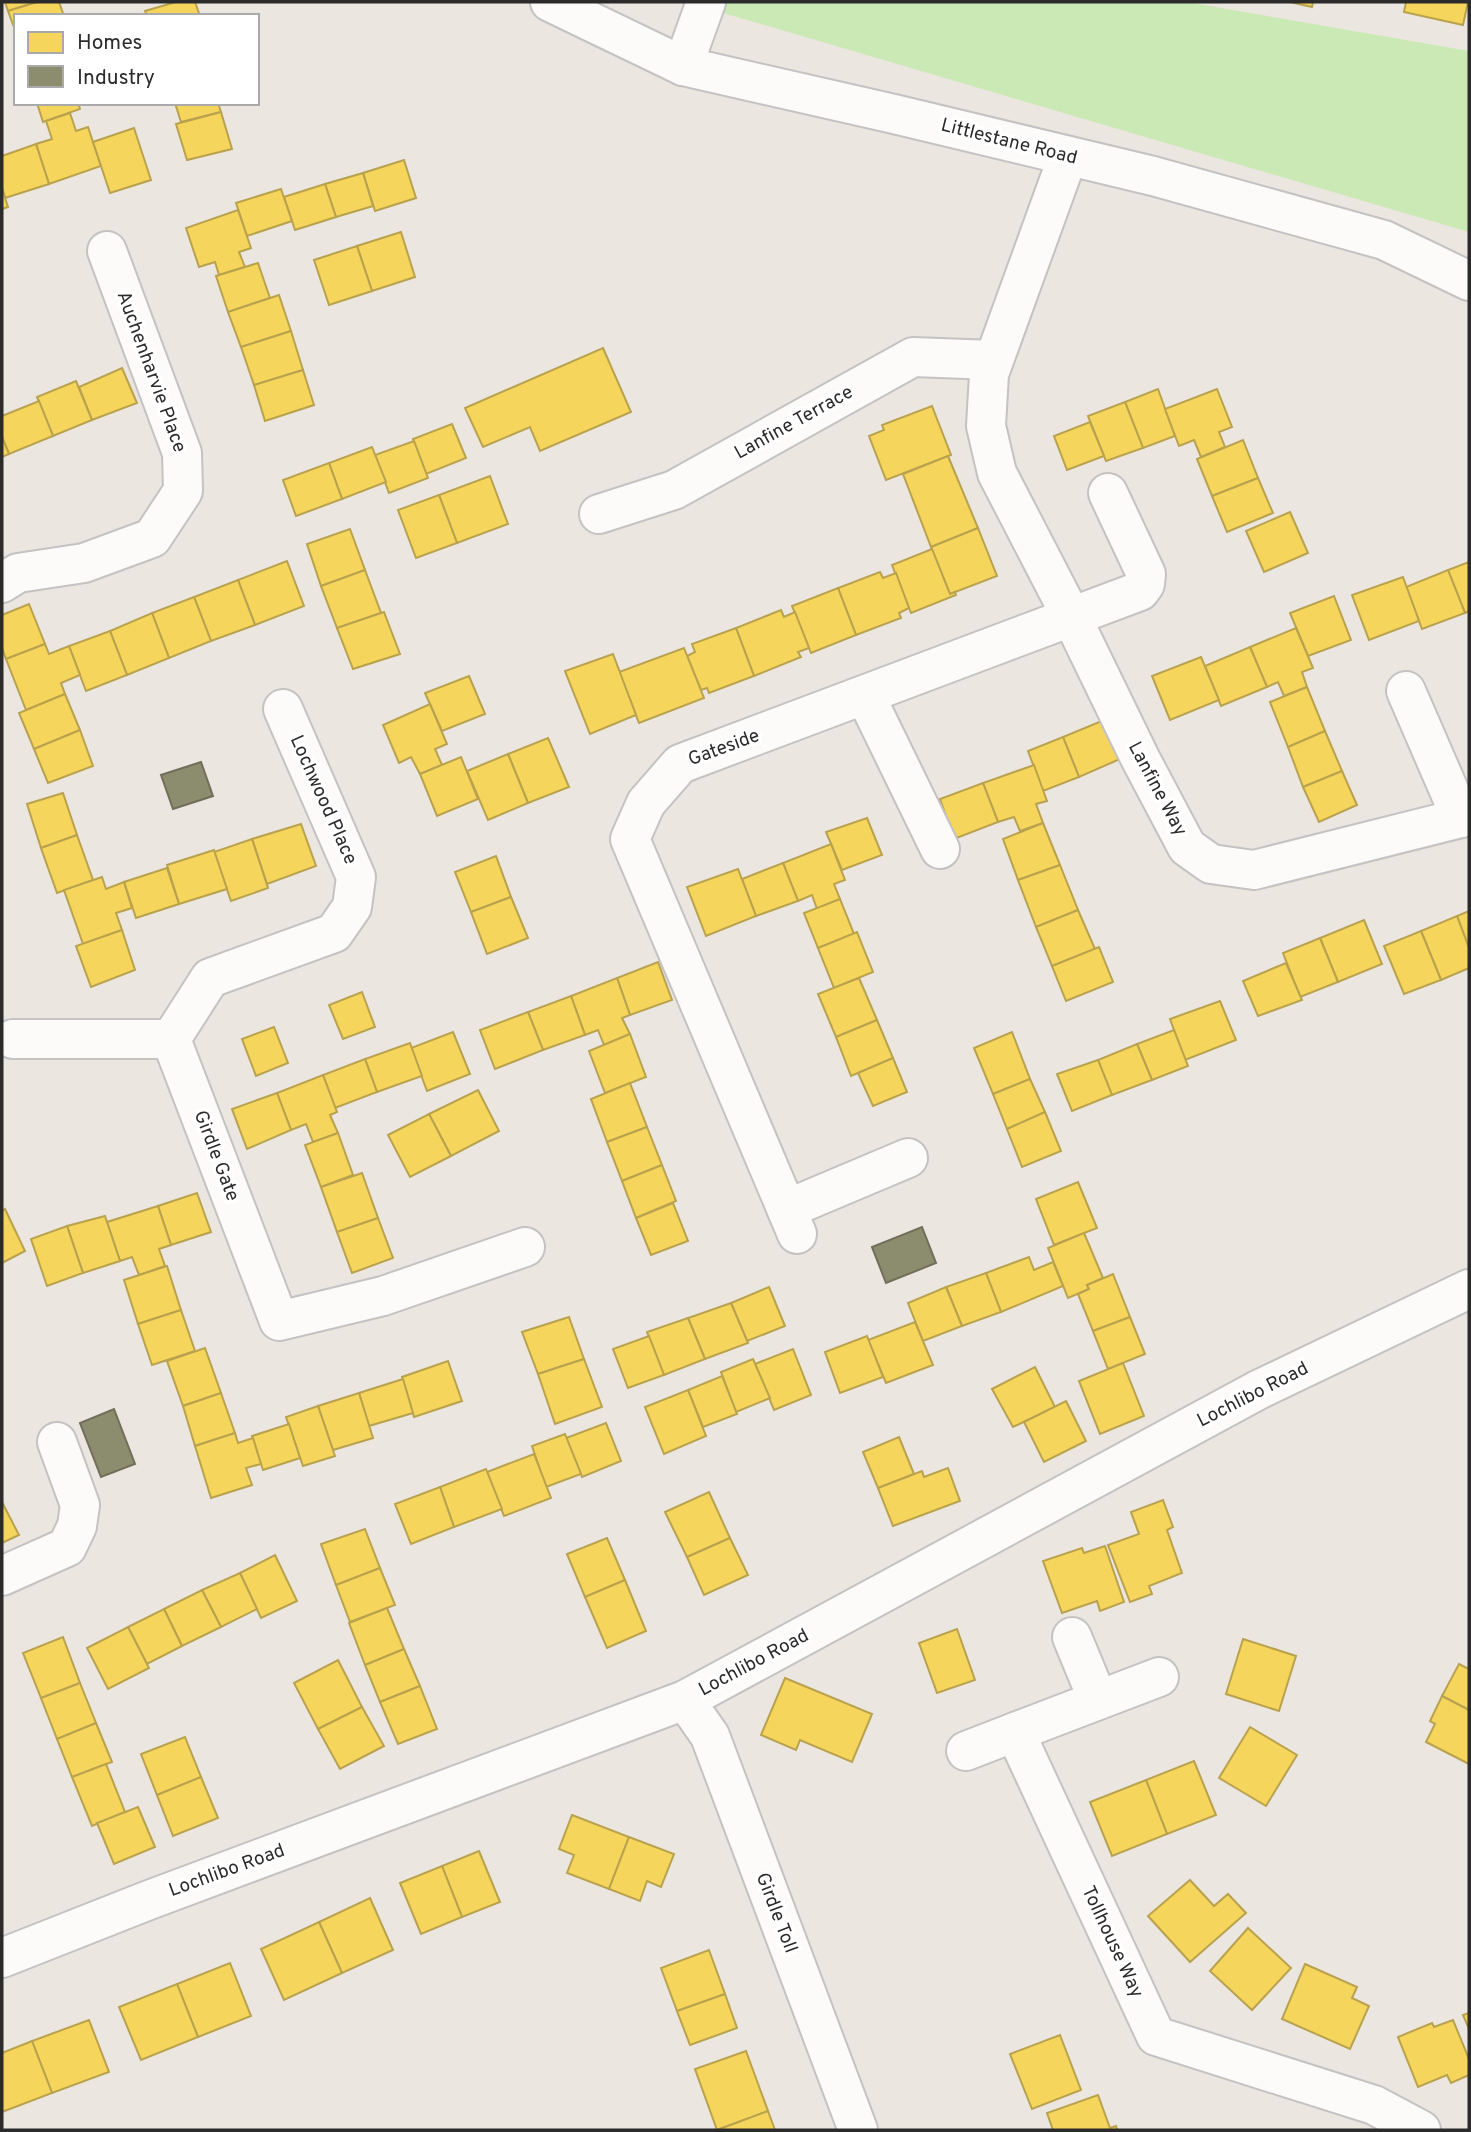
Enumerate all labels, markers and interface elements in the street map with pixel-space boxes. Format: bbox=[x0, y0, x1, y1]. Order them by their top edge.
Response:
legend bbox=[14, 14, 259, 105]
text: Homes bbox=[77, 30, 142, 57]
text: Industry bbox=[77, 65, 155, 92]
street label: Littlestane Road bbox=[938, 113, 1080, 171]
street label: Auchenharvie Place bbox=[111, 288, 191, 456]
street label: Lanfine Terrace bbox=[731, 381, 857, 465]
street label: Gateside bbox=[685, 724, 763, 772]
street label: Lochwood Place bbox=[284, 732, 362, 868]
street label: Lanfine Way bbox=[1122, 738, 1192, 840]
street label: Girdle Gate bbox=[188, 1107, 244, 1205]
street label: Lochlibo Road bbox=[1193, 1357, 1313, 1433]
street label: Lochlibo Road bbox=[695, 1624, 813, 1702]
street label: Lochlibo Road bbox=[166, 1839, 288, 1903]
street label: Girdle Toll bbox=[750, 1869, 802, 1957]
street label: Tollhouse Way bbox=[1076, 1882, 1148, 2002]

